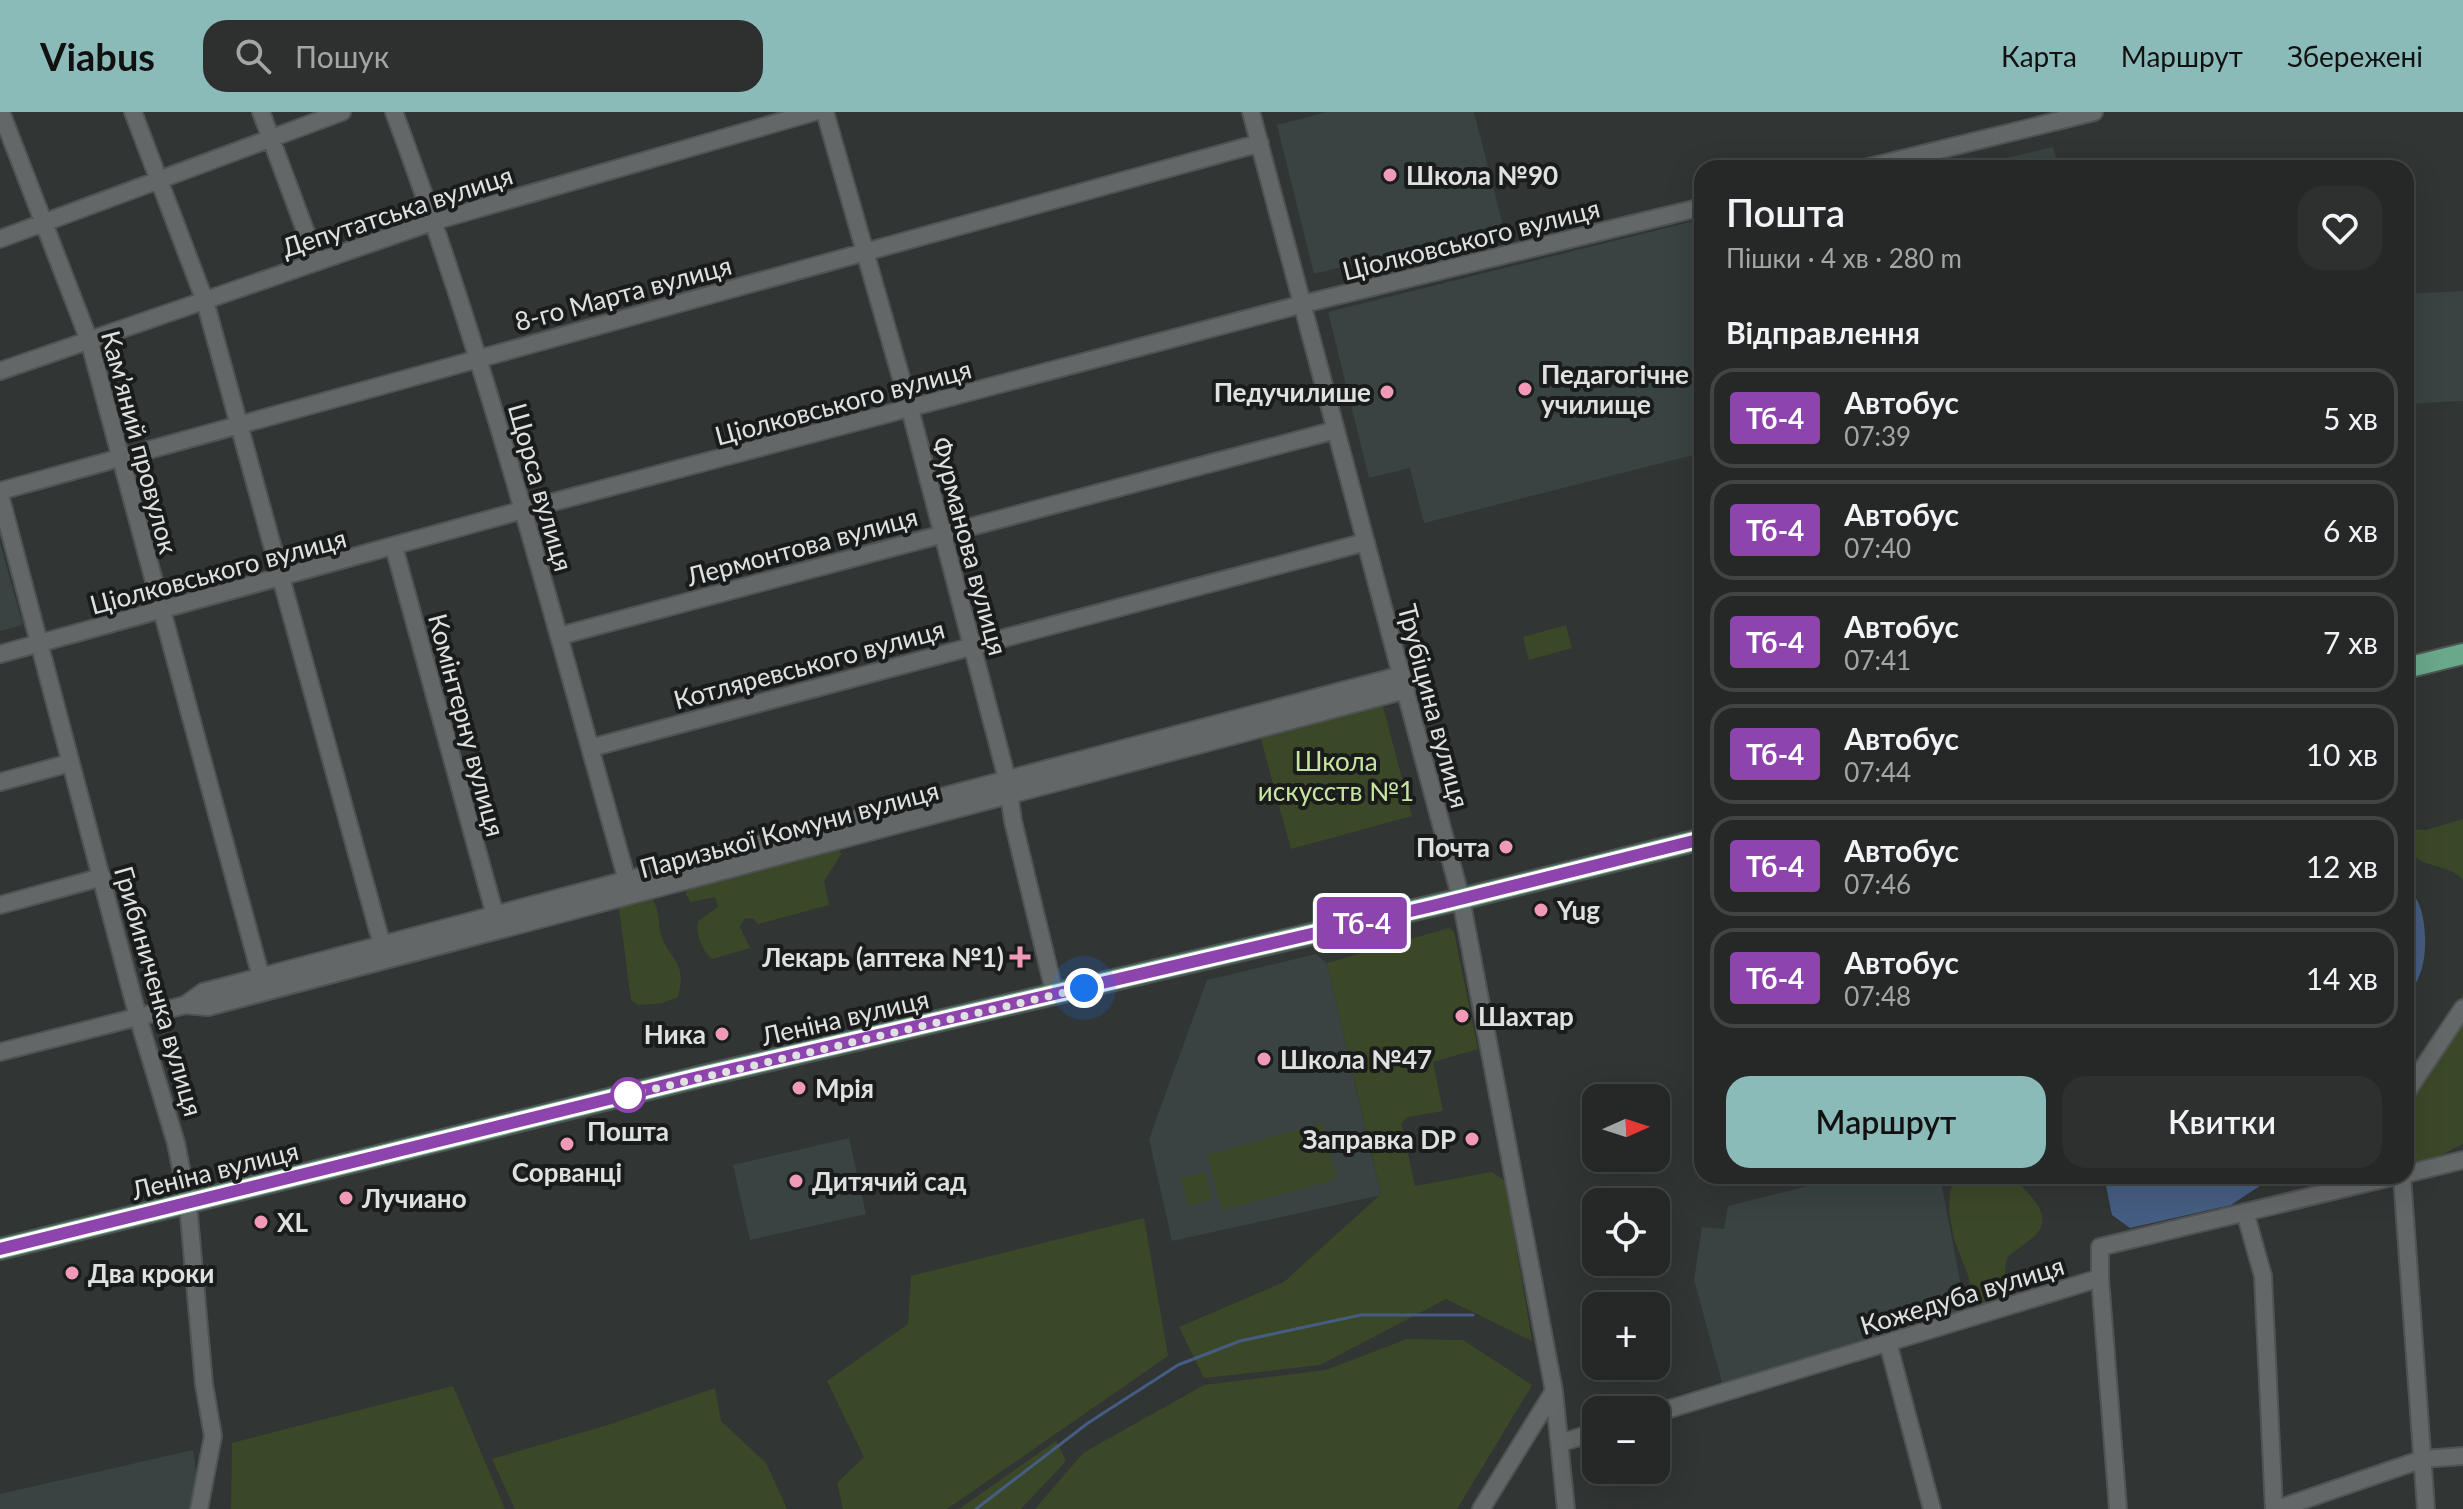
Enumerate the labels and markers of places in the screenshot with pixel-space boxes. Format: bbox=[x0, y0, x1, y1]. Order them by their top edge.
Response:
place label: Школа №90 bbox=[1406, 159, 1558, 191]
marker: Школа №90 bbox=[1381, 166, 1399, 184]
place label: Педагогічне училище bbox=[1541, 358, 1689, 420]
place label: Педучилише bbox=[1214, 376, 1371, 408]
marker: Педагогічне училище bbox=[1516, 380, 1534, 398]
marker: Педучилише bbox=[1378, 383, 1396, 401]
place label: Почта bbox=[1416, 831, 1490, 863]
marker: Почта bbox=[1497, 838, 1515, 856]
place label: Yug bbox=[1556, 894, 1600, 926]
marker: Yug bbox=[1532, 901, 1550, 919]
place label: Лекарь (аптека №1) bbox=[761, 941, 1004, 973]
marker: Лекарь (аптека №1) bbox=[1011, 948, 1029, 966]
place label: Шахтар bbox=[1478, 1000, 1574, 1032]
marker: Шахтар bbox=[1453, 1007, 1471, 1025]
place label: Ника bbox=[644, 1018, 706, 1050]
marker: Ника bbox=[713, 1025, 731, 1043]
place label: Школа №47 bbox=[1280, 1043, 1432, 1075]
marker: Школа №47 bbox=[1255, 1050, 1273, 1068]
place label: Мрія bbox=[815, 1072, 874, 1104]
marker: Пошта bbox=[611, 1078, 645, 1112]
marker: Мрія bbox=[790, 1079, 808, 1097]
place label: Пошта bbox=[587, 1115, 669, 1147]
place label: Заправка DP bbox=[1303, 1123, 1456, 1155]
marker: Заправка DP bbox=[1463, 1130, 1481, 1148]
marker: Сорванці bbox=[558, 1135, 576, 1153]
place label: Сорванці bbox=[512, 1156, 622, 1188]
place label: Дитячий сад bbox=[812, 1165, 967, 1197]
marker: Дитячий сад bbox=[787, 1172, 805, 1190]
place label: Лучиано bbox=[361, 1182, 467, 1214]
marker: Лучиано bbox=[337, 1189, 355, 1207]
place label: XL bbox=[277, 1206, 308, 1238]
marker: XL bbox=[252, 1213, 270, 1231]
place label: Два кроки bbox=[88, 1257, 214, 1289]
marker: Два кроки bbox=[63, 1264, 81, 1282]

